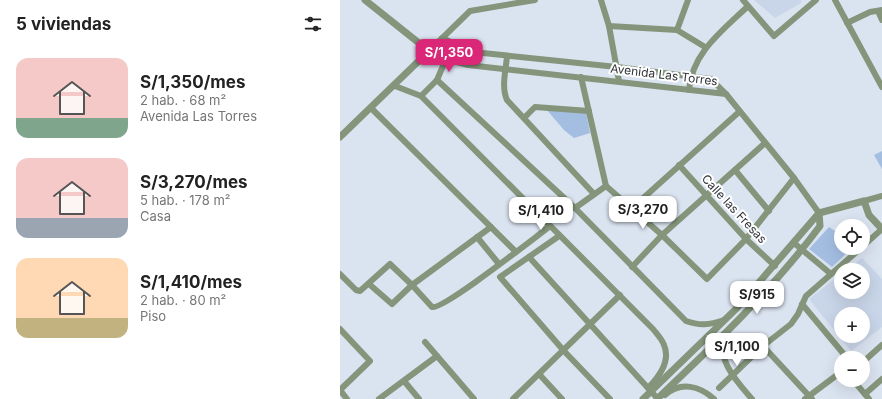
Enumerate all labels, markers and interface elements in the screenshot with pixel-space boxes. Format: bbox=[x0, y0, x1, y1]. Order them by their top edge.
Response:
icon: filters bbox=[302, 13, 324, 35]
text: 5 viviendas bbox=[16, 14, 111, 34]
pin: S/1,350 bbox=[412, 39, 486, 73]
text: S/1,350 bbox=[425, 44, 473, 60]
street label: Avenida Las Torres bbox=[610, 60, 719, 89]
text: S/1,350/mes bbox=[140, 72, 245, 92]
icon: home bbox=[48, 74, 96, 122]
text: 2 hab. · 68 m² bbox=[140, 92, 226, 108]
text: Avenida Las Torres bbox=[140, 108, 257, 124]
street label: Calle las Fresas bbox=[699, 171, 770, 246]
text: S/3,270/mes bbox=[140, 172, 248, 192]
icon: home bbox=[48, 174, 96, 222]
text: 5 hab. · 178 m² bbox=[140, 192, 231, 208]
pin: S/3,270 bbox=[606, 196, 680, 230]
pin: S/1,410 bbox=[504, 197, 578, 231]
text: S/3,270 bbox=[618, 201, 668, 217]
text: S/1,410 bbox=[518, 202, 564, 218]
text: Casa bbox=[140, 208, 171, 224]
map controls bbox=[834, 219, 870, 387]
button: locate bbox=[834, 219, 870, 255]
button: layers bbox=[834, 263, 870, 299]
text: S/1,410/mes bbox=[140, 272, 242, 292]
icon: home bbox=[48, 274, 96, 322]
pin: S/915 bbox=[729, 281, 785, 315]
text: S/915 bbox=[739, 286, 775, 302]
text: 2 hab. · 80 m² bbox=[140, 292, 226, 308]
button: + bbox=[834, 307, 870, 343]
text: Piso bbox=[140, 308, 166, 324]
pin: S/1,100 bbox=[700, 333, 774, 367]
text: S/1,100 bbox=[714, 338, 760, 354]
button: − bbox=[834, 351, 870, 387]

